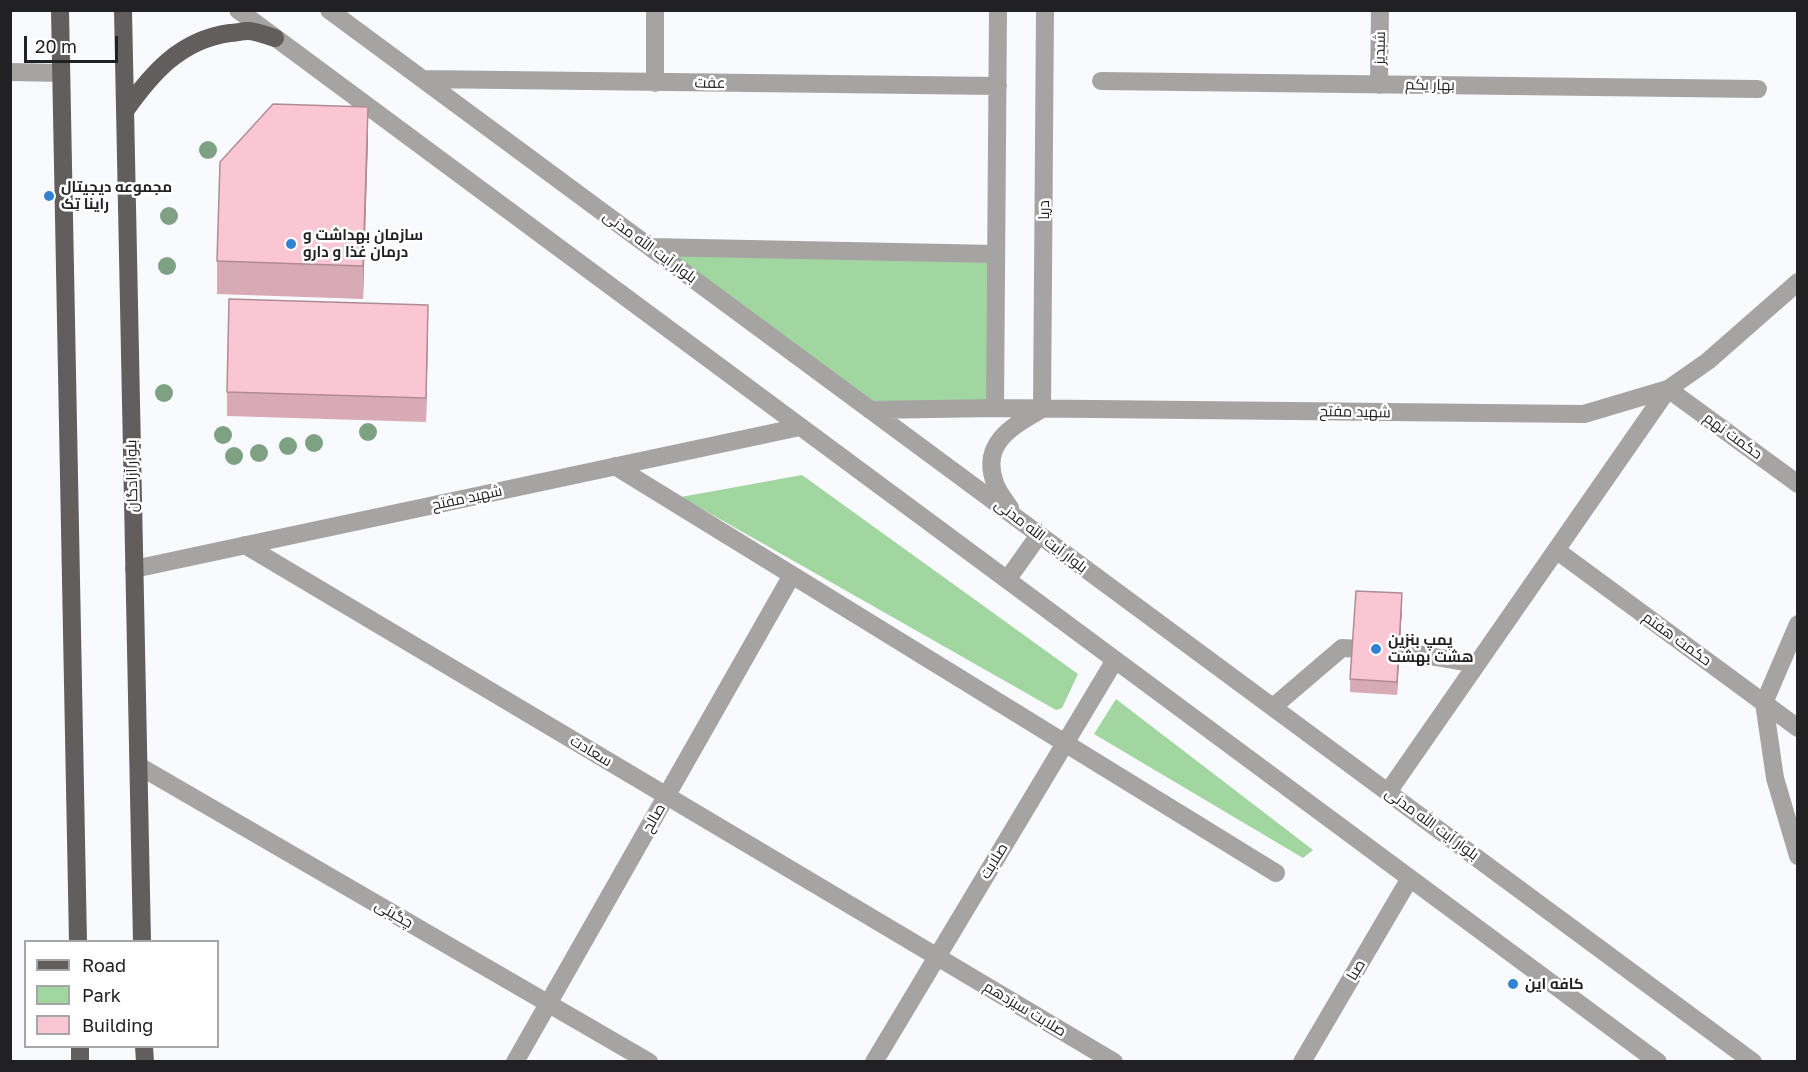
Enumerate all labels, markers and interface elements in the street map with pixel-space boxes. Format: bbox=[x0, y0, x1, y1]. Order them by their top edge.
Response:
scale bar bbox=[27, 24, 122, 62]
street label: شبدیز bbox=[1371, 31, 1389, 65]
text: 20 m bbox=[35, 35, 77, 57]
street label: عفت bbox=[694, 74, 726, 92]
street label: بهار یکم bbox=[1405, 76, 1455, 94]
place label: مجموعه دیجیتال راینا تِک bbox=[61, 178, 172, 213]
marker: مجموعه دیجیتال راینا تِک bbox=[42, 189, 56, 203]
street label: دریا bbox=[1035, 200, 1053, 220]
street label: بلوار آیت الله مدنی bbox=[600, 207, 700, 287]
place label: سازمان بهداشت و درمان غذا و دارو bbox=[303, 226, 423, 261]
marker: سازمان بهداشت و درمان غذا و دارو bbox=[284, 237, 298, 251]
street label: شهید مفتح bbox=[1319, 402, 1391, 422]
street label: حکمت نهم bbox=[1700, 409, 1766, 463]
street label: بلوار آزادگان bbox=[122, 439, 142, 513]
street label: شهید مفتح bbox=[430, 482, 504, 514]
street label: بلوار آیت الله مدنی bbox=[991, 495, 1091, 577]
street label: حکمت هفتم bbox=[1639, 608, 1715, 670]
place label: پمپ بنزین هشت بهشت bbox=[1388, 631, 1474, 666]
marker: پمپ بنزین هشت بهشت bbox=[1369, 642, 1383, 656]
street label: سعادت bbox=[567, 732, 615, 770]
street label: بلوار آیت الله مدنی bbox=[1382, 784, 1482, 864]
street label: صالح bbox=[639, 800, 669, 836]
street label: صلابت bbox=[976, 840, 1012, 882]
street label: چگینی bbox=[372, 896, 416, 932]
legend bbox=[24, 940, 219, 1048]
text: Road bbox=[82, 954, 126, 976]
street label: صبا bbox=[1343, 956, 1369, 984]
place label: کافه این bbox=[1525, 975, 1584, 993]
street label: صلابت سیزدهم bbox=[981, 977, 1069, 1041]
marker: کافه این bbox=[1506, 977, 1520, 991]
text: Park bbox=[82, 984, 121, 1006]
text: Building bbox=[82, 1014, 153, 1036]

